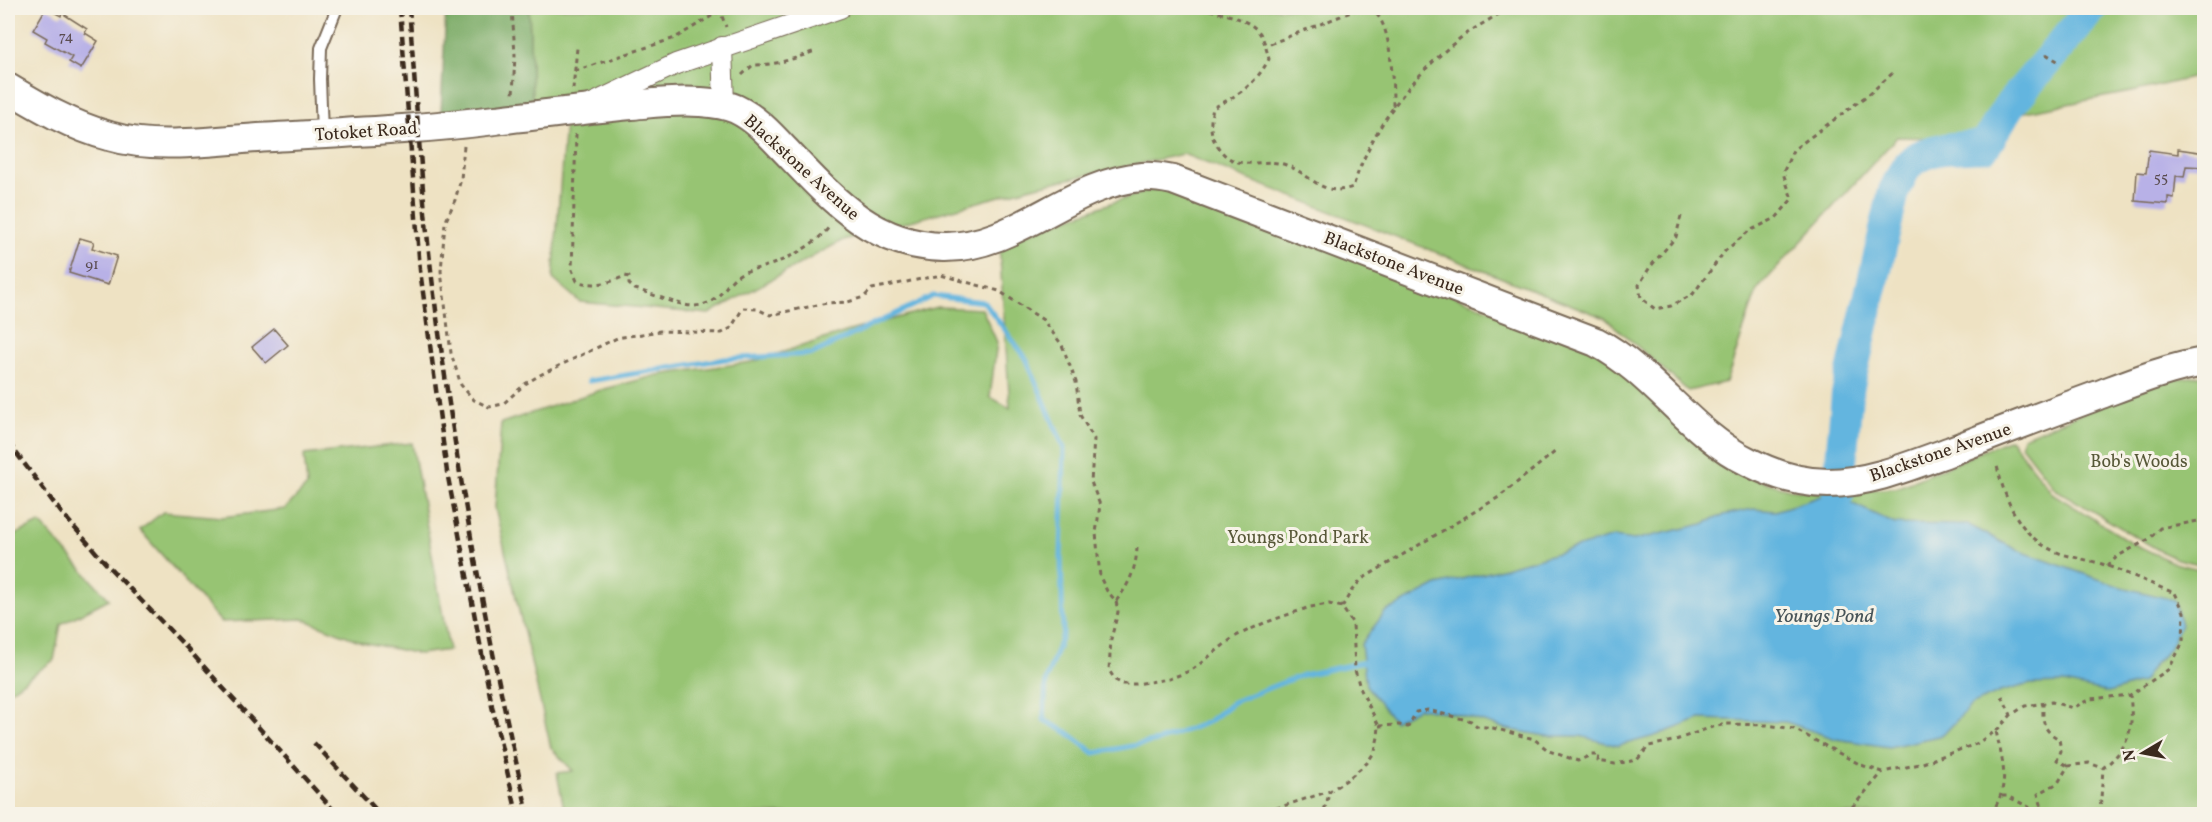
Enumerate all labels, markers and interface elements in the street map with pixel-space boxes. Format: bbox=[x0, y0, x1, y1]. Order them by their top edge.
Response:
house number: 74 bbox=[59, 27, 73, 48]
street label: Blackstone Avenue bbox=[738, 109, 864, 227]
street label: Totoket Road bbox=[314, 116, 418, 149]
house number: 55 bbox=[2154, 168, 2168, 189]
street label: Blackstone Avenue bbox=[1320, 226, 1467, 303]
house number: 91 bbox=[85, 255, 99, 276]
street label: Blackstone Avenue bbox=[1866, 417, 2015, 489]
park label: Bob's Woods bbox=[2090, 450, 2188, 475]
park label: Youngs Pond Park bbox=[1227, 526, 1369, 551]
water label: Youngs Pond bbox=[1774, 603, 1874, 631]
north arrow bbox=[2113, 723, 2173, 783]
text: N bbox=[2118, 747, 2142, 763]

